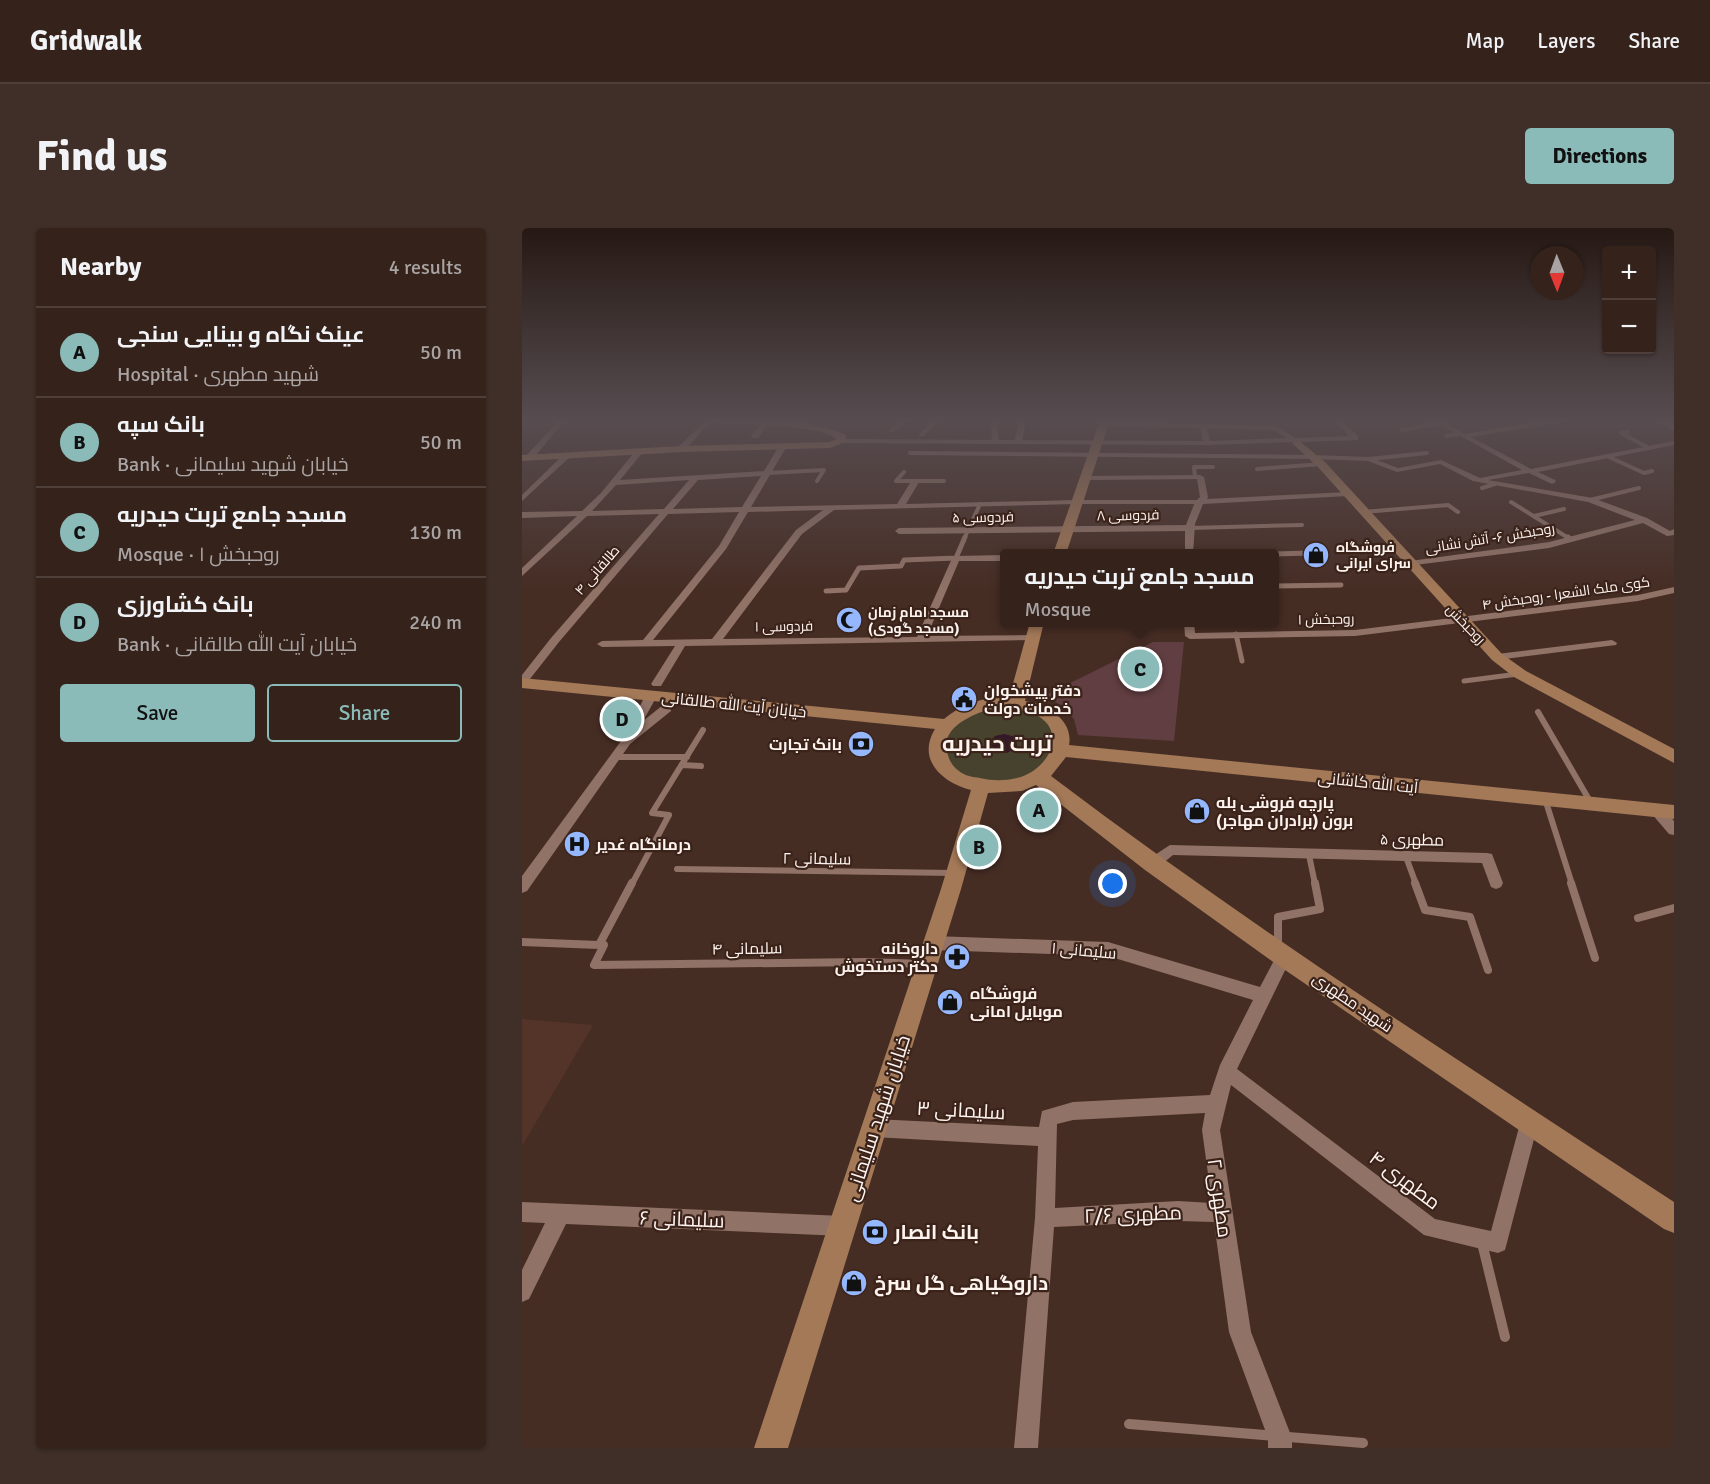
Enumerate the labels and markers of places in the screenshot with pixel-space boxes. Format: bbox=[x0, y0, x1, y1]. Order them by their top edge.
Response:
place label: فروشگاه سرای ایرانی bbox=[1336, 539, 1411, 572]
shop icon: فروشگاه سرای ایرانی bbox=[1301, 540, 1331, 570]
place label: مسجد امام زمان (مسجد گودی) bbox=[868, 604, 969, 637]
mosque icon: مسجد امام زمان (مسجد گودی) bbox=[834, 605, 864, 635]
pin: C bbox=[1120, 646, 1160, 692]
place label: دفتر پیشخوان خدمات دولت bbox=[984, 681, 1081, 719]
public building icon: دفتر پیشخوان خدمات دولت bbox=[949, 684, 979, 714]
pin: D bbox=[602, 696, 642, 742]
bank icon: بانک تجارت bbox=[846, 729, 876, 759]
place label: بانک تجارت bbox=[769, 735, 842, 755]
pin: A bbox=[1020, 788, 1058, 832]
place label: پارچه فروشی بله برون (برادران مهاجر) bbox=[1216, 793, 1353, 831]
shop icon: پارچه فروشی بله برون (برادران مهاجر) bbox=[1182, 796, 1212, 826]
pin: B bbox=[960, 824, 998, 870]
hospital icon: درمانگاه غدیر bbox=[562, 829, 592, 859]
place label: درمانگاه غدیر bbox=[595, 835, 691, 855]
place label: داروخانه دکتر دستخوش bbox=[835, 939, 938, 977]
pharmacy icon: داروخانه دکتر دستخوش bbox=[942, 942, 972, 972]
place label: فروشگاه موبایل امانی bbox=[970, 984, 1063, 1022]
shop icon: فروشگاه موبایل امانی bbox=[935, 987, 965, 1017]
bank icon: بانک انصار bbox=[860, 1217, 890, 1247]
place label: بانک انصار bbox=[893, 1220, 979, 1245]
shop icon: داروگیاهی گل سرخ bbox=[839, 1268, 869, 1298]
place label: داروگیاهی گل سرخ bbox=[874, 1271, 1048, 1297]

